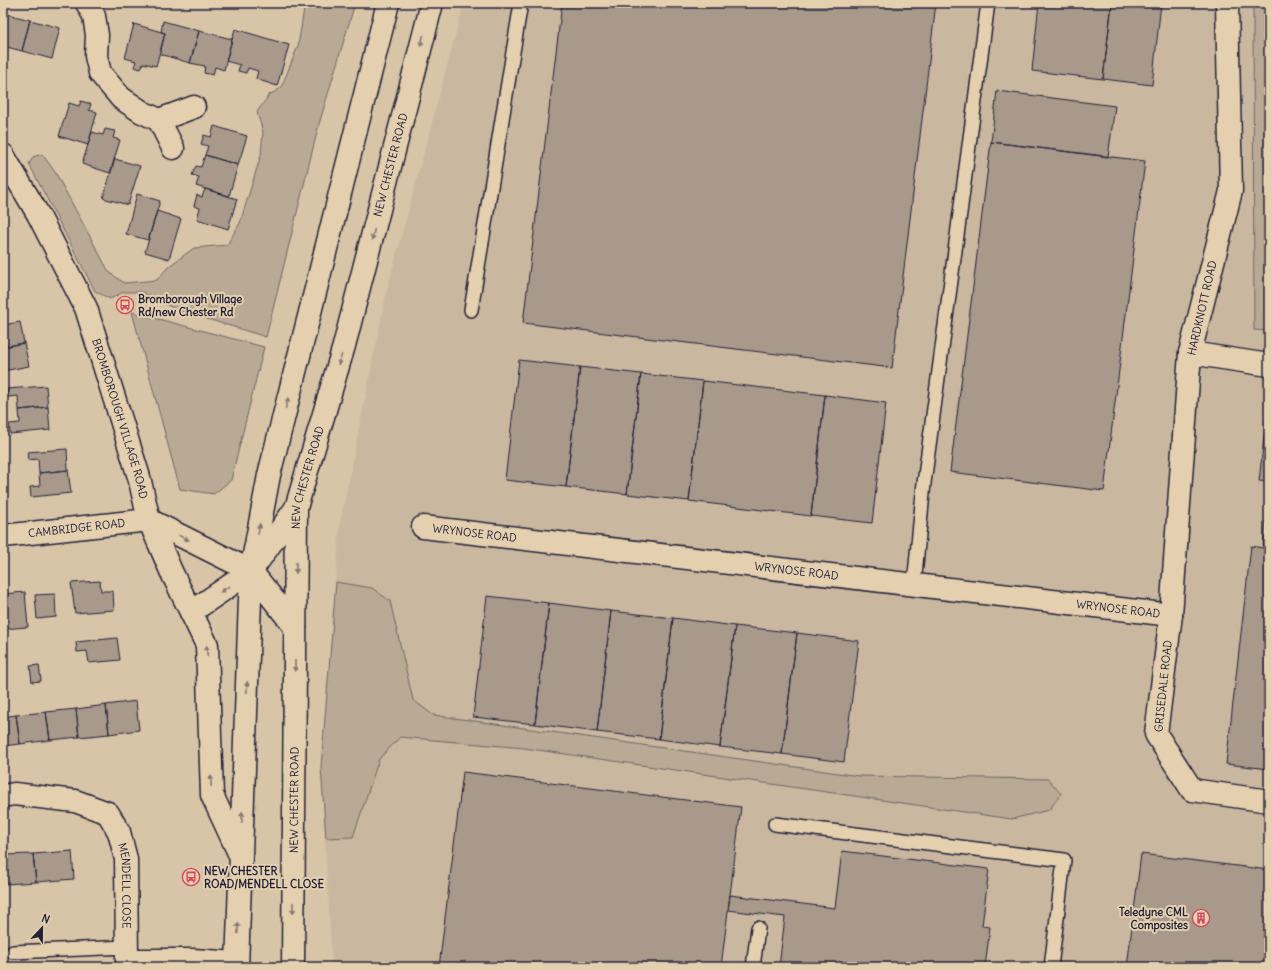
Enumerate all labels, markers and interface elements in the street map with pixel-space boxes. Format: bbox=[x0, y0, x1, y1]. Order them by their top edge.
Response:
one-way arrow bbox=[419, 35, 425, 47]
street label: NEW CHESTER ROAD bbox=[370, 111, 411, 218]
one-way arrow bbox=[370, 229, 376, 241]
street label: HARDKNOTT ROAD bbox=[1184, 259, 1220, 357]
place label: Bromborough Village Rd/new Chester Rd bbox=[138, 292, 242, 319]
bus stop icon: Bromborough Village Rd/new Chester Rd bbox=[115, 295, 135, 315]
street label: BROMBOROUGH VILLAGE ROAD bbox=[89, 337, 151, 500]
one-way arrow bbox=[337, 355, 343, 367]
one-way arrow bbox=[285, 396, 291, 409]
street label: NEW CHESTER ROAD bbox=[289, 424, 327, 529]
street label: CAMBRIDGE ROAD bbox=[27, 516, 126, 540]
street label: WRYNOSE ROAD bbox=[432, 521, 518, 545]
one-way arrow bbox=[256, 523, 262, 536]
one-way arrow bbox=[179, 534, 190, 541]
street label: WRYNOSE ROAD bbox=[754, 559, 839, 583]
one-way arrow bbox=[293, 562, 299, 575]
one-way arrow bbox=[220, 585, 230, 593]
street label: WRYNOSE ROAD bbox=[1075, 597, 1161, 621]
street label: GRISEDALE ROAD bbox=[1151, 639, 1175, 733]
one-way arrow bbox=[204, 645, 211, 657]
one-way arrow bbox=[292, 660, 298, 673]
one-way arrow bbox=[244, 680, 250, 693]
street label: NEW CHESTER ROAD bbox=[287, 747, 301, 853]
one-way arrow bbox=[208, 775, 215, 787]
one-way arrow bbox=[239, 810, 245, 823]
street label: MENDELL CLOSE bbox=[115, 841, 134, 928]
place label: NEW CHESTER ROAD/MENDELL CLOSE bbox=[204, 864, 324, 891]
bus stop icon: NEW CHESTER ROAD/MENDELL CLOSE bbox=[181, 867, 201, 887]
one-way arrow bbox=[290, 902, 296, 915]
place label: Teledyne CML Composites bbox=[1119, 905, 1188, 933]
north arrow bbox=[22, 908, 62, 948]
building icon: Teledyne CML Composites bbox=[1191, 908, 1211, 928]
text: N bbox=[40, 911, 52, 927]
one-way arrow bbox=[235, 921, 241, 934]

